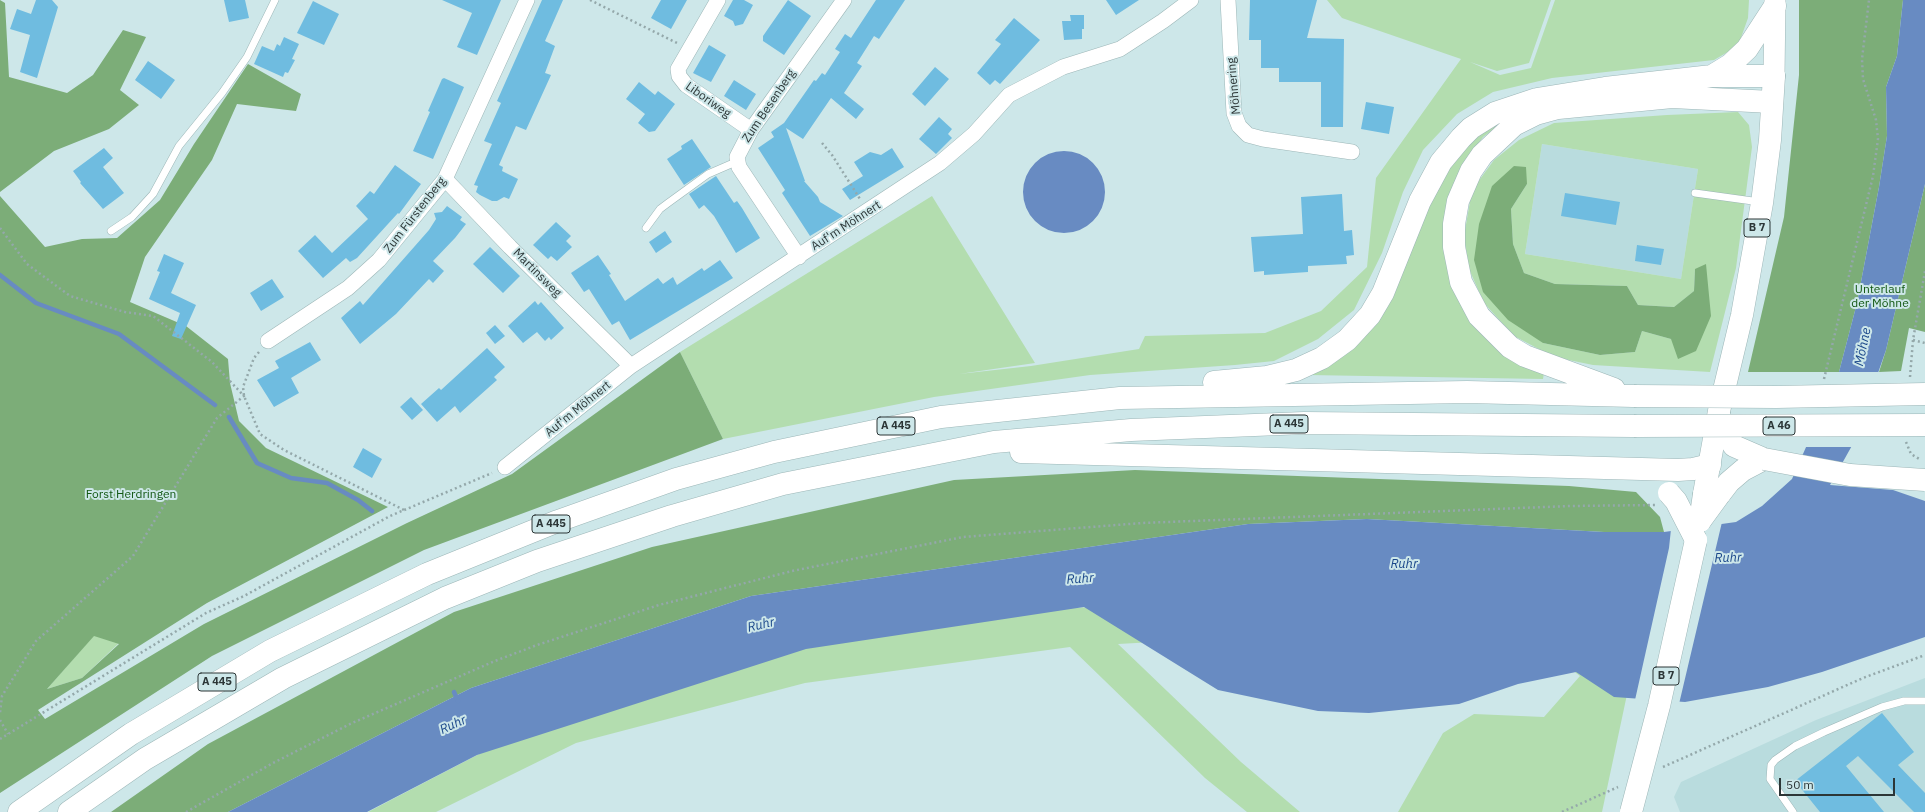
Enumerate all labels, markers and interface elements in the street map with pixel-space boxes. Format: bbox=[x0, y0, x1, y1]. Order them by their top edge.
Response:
street label: Möhnering bbox=[1224, 57, 1244, 115]
street label: Zum Besenberg bbox=[739, 67, 799, 145]
street label: Liboriweg bbox=[683, 79, 733, 121]
street label: Zum Fürstenberg bbox=[381, 174, 449, 256]
street label: Auf'm Möhnert bbox=[808, 198, 884, 254]
road number: B 7 bbox=[1744, 219, 1770, 237]
street label: Martinsweg bbox=[510, 246, 564, 300]
park label: Unterlauf der Möhne bbox=[1851, 283, 1909, 311]
water label: Möhne bbox=[1851, 326, 1875, 368]
street label: Auf'm Möhnert bbox=[542, 378, 614, 440]
road number: A 445 bbox=[1270, 415, 1308, 433]
road number: A 445 bbox=[877, 417, 915, 435]
road number: A 46 bbox=[1763, 417, 1795, 435]
park label: Forst Herdringen bbox=[86, 488, 176, 502]
road number: A 445 bbox=[532, 515, 570, 533]
water label: Ruhr bbox=[1714, 550, 1742, 566]
water label: Ruhr bbox=[1390, 556, 1418, 572]
water label: Ruhr bbox=[1066, 570, 1094, 588]
water label: Ruhr bbox=[746, 614, 776, 636]
road number: B 7 bbox=[1653, 667, 1679, 685]
road number: A 445 bbox=[198, 673, 236, 691]
water label: Ruhr bbox=[437, 712, 469, 738]
scale bar bbox=[1781, 770, 1897, 796]
text: 50 m bbox=[1786, 777, 1814, 792]

